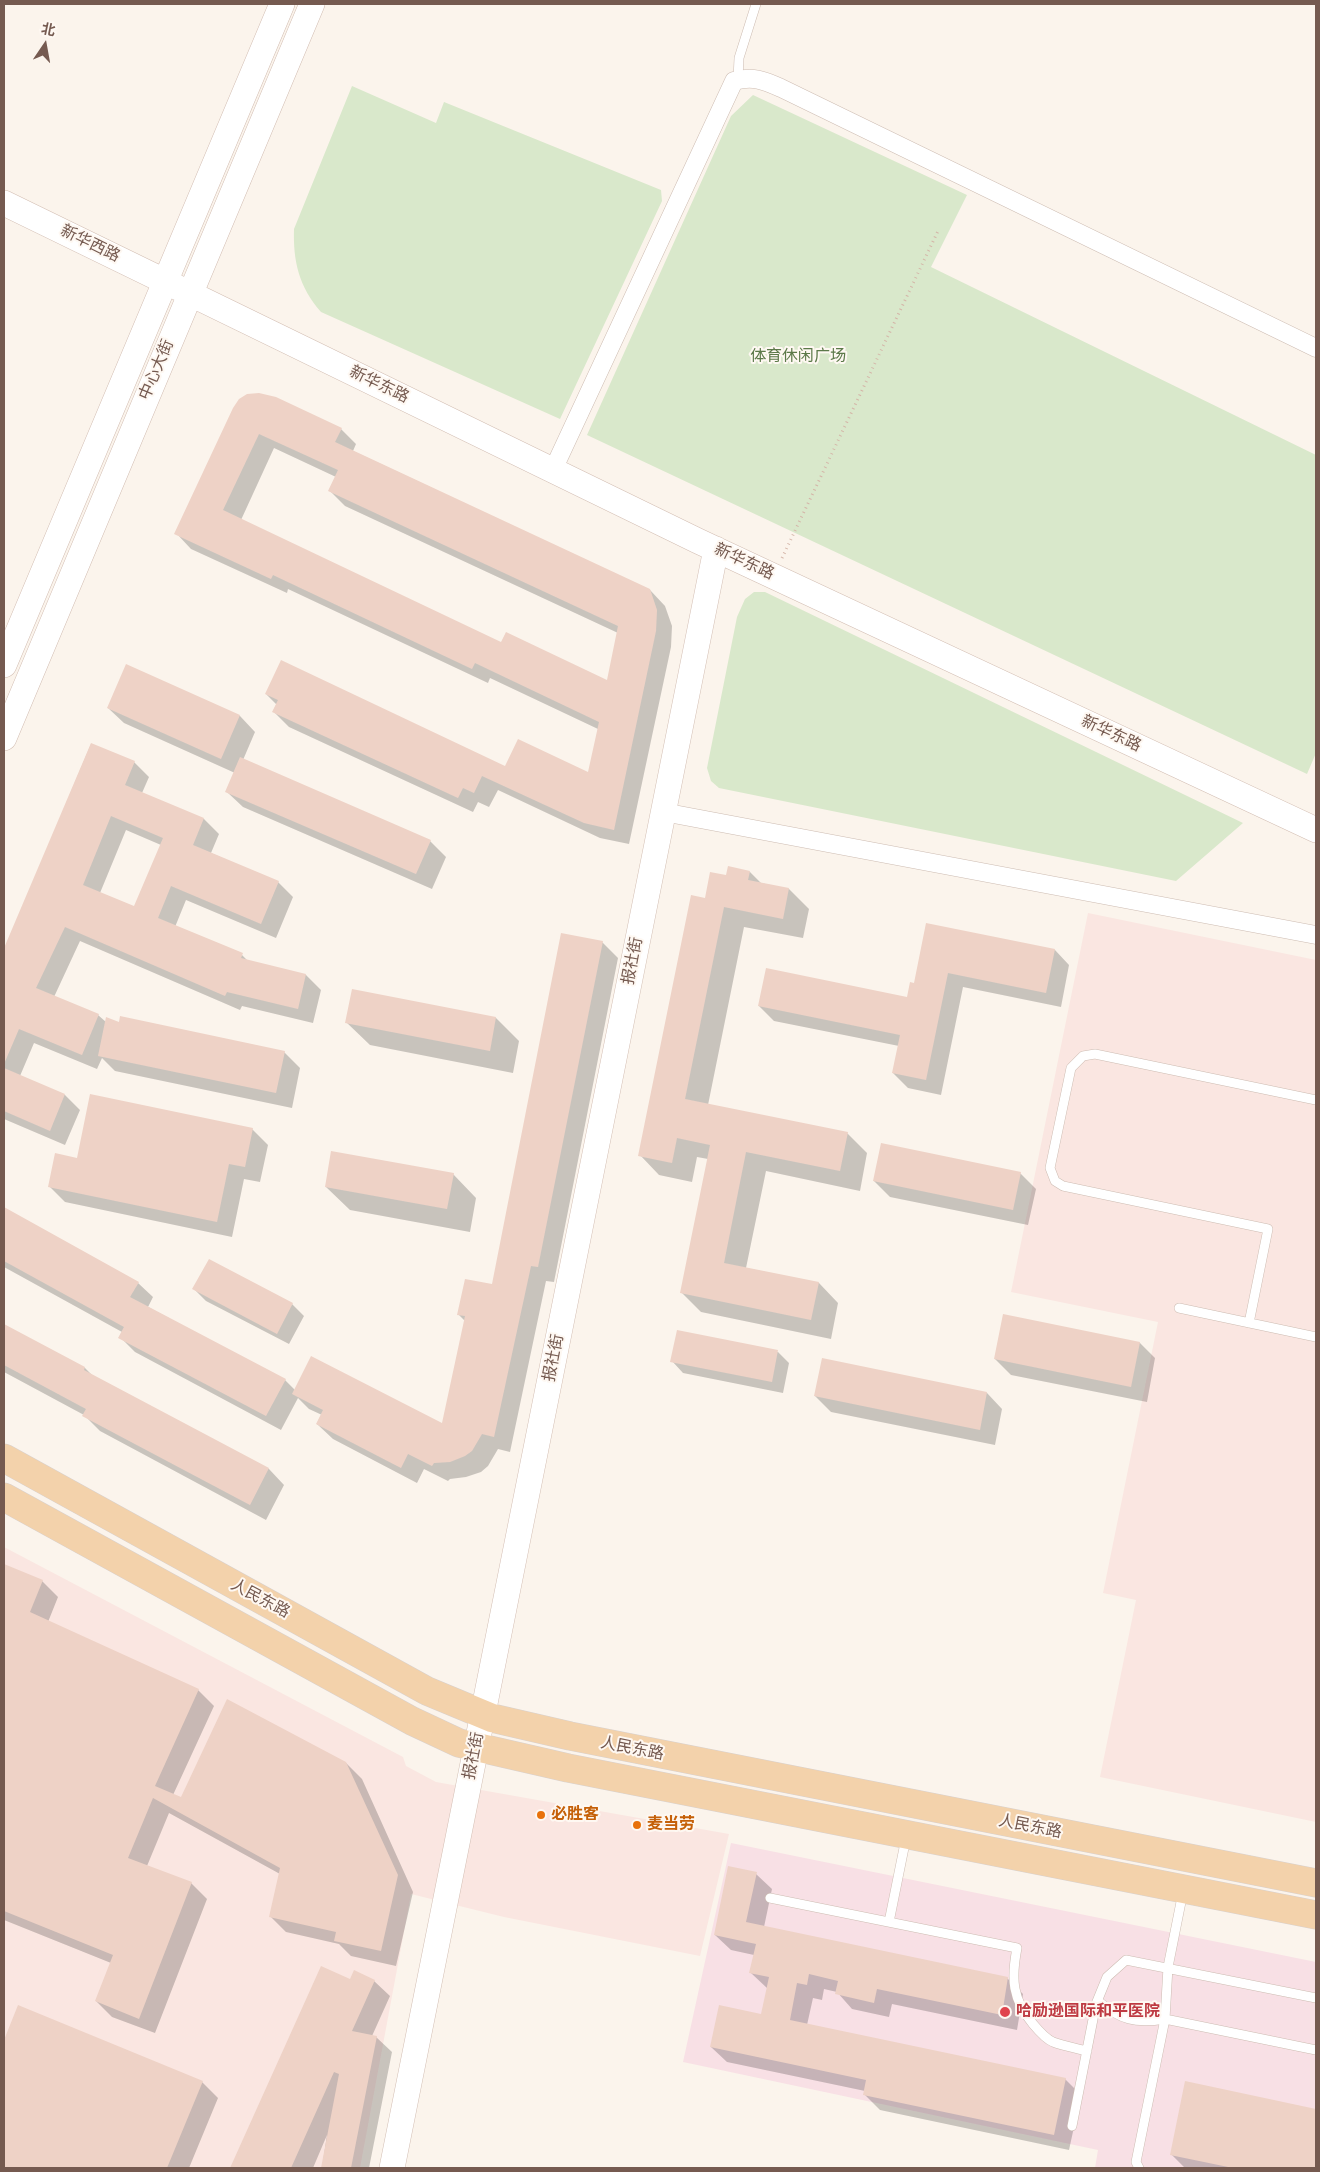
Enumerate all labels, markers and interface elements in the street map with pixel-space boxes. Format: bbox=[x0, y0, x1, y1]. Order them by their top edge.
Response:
north arrow bbox=[20, 20, 70, 70]
text: 北 bbox=[40, 20, 57, 40]
street label: 新华西路 bbox=[57, 221, 123, 267]
street label: 中心大街 bbox=[136, 337, 178, 403]
park label: 体育休闲广场 bbox=[750, 347, 846, 367]
street label: 新华东路 bbox=[346, 362, 412, 408]
street label: 新华东路 bbox=[711, 540, 777, 584]
street label: 新华东路 bbox=[1078, 712, 1144, 756]
street label: 报社街 bbox=[619, 936, 647, 986]
street label: 报社街 bbox=[540, 1333, 568, 1383]
street label: 人民东路 bbox=[227, 1576, 293, 1622]
street label: 报社街 bbox=[460, 1731, 488, 1781]
street label: 人民东路 bbox=[599, 1733, 665, 1765]
place label: 必胜客 bbox=[551, 1805, 599, 1825]
marker: 必胜客 bbox=[535, 1809, 547, 1821]
street label: 人民东路 bbox=[997, 1811, 1063, 1843]
place label: 麦当劳 bbox=[647, 1815, 695, 1835]
marker: 麦当劳 bbox=[631, 1819, 643, 1831]
place label: 哈励逊国际和平医院 bbox=[1016, 2002, 1160, 2022]
marker: 哈励逊国际和平医院 bbox=[998, 2005, 1012, 2019]

